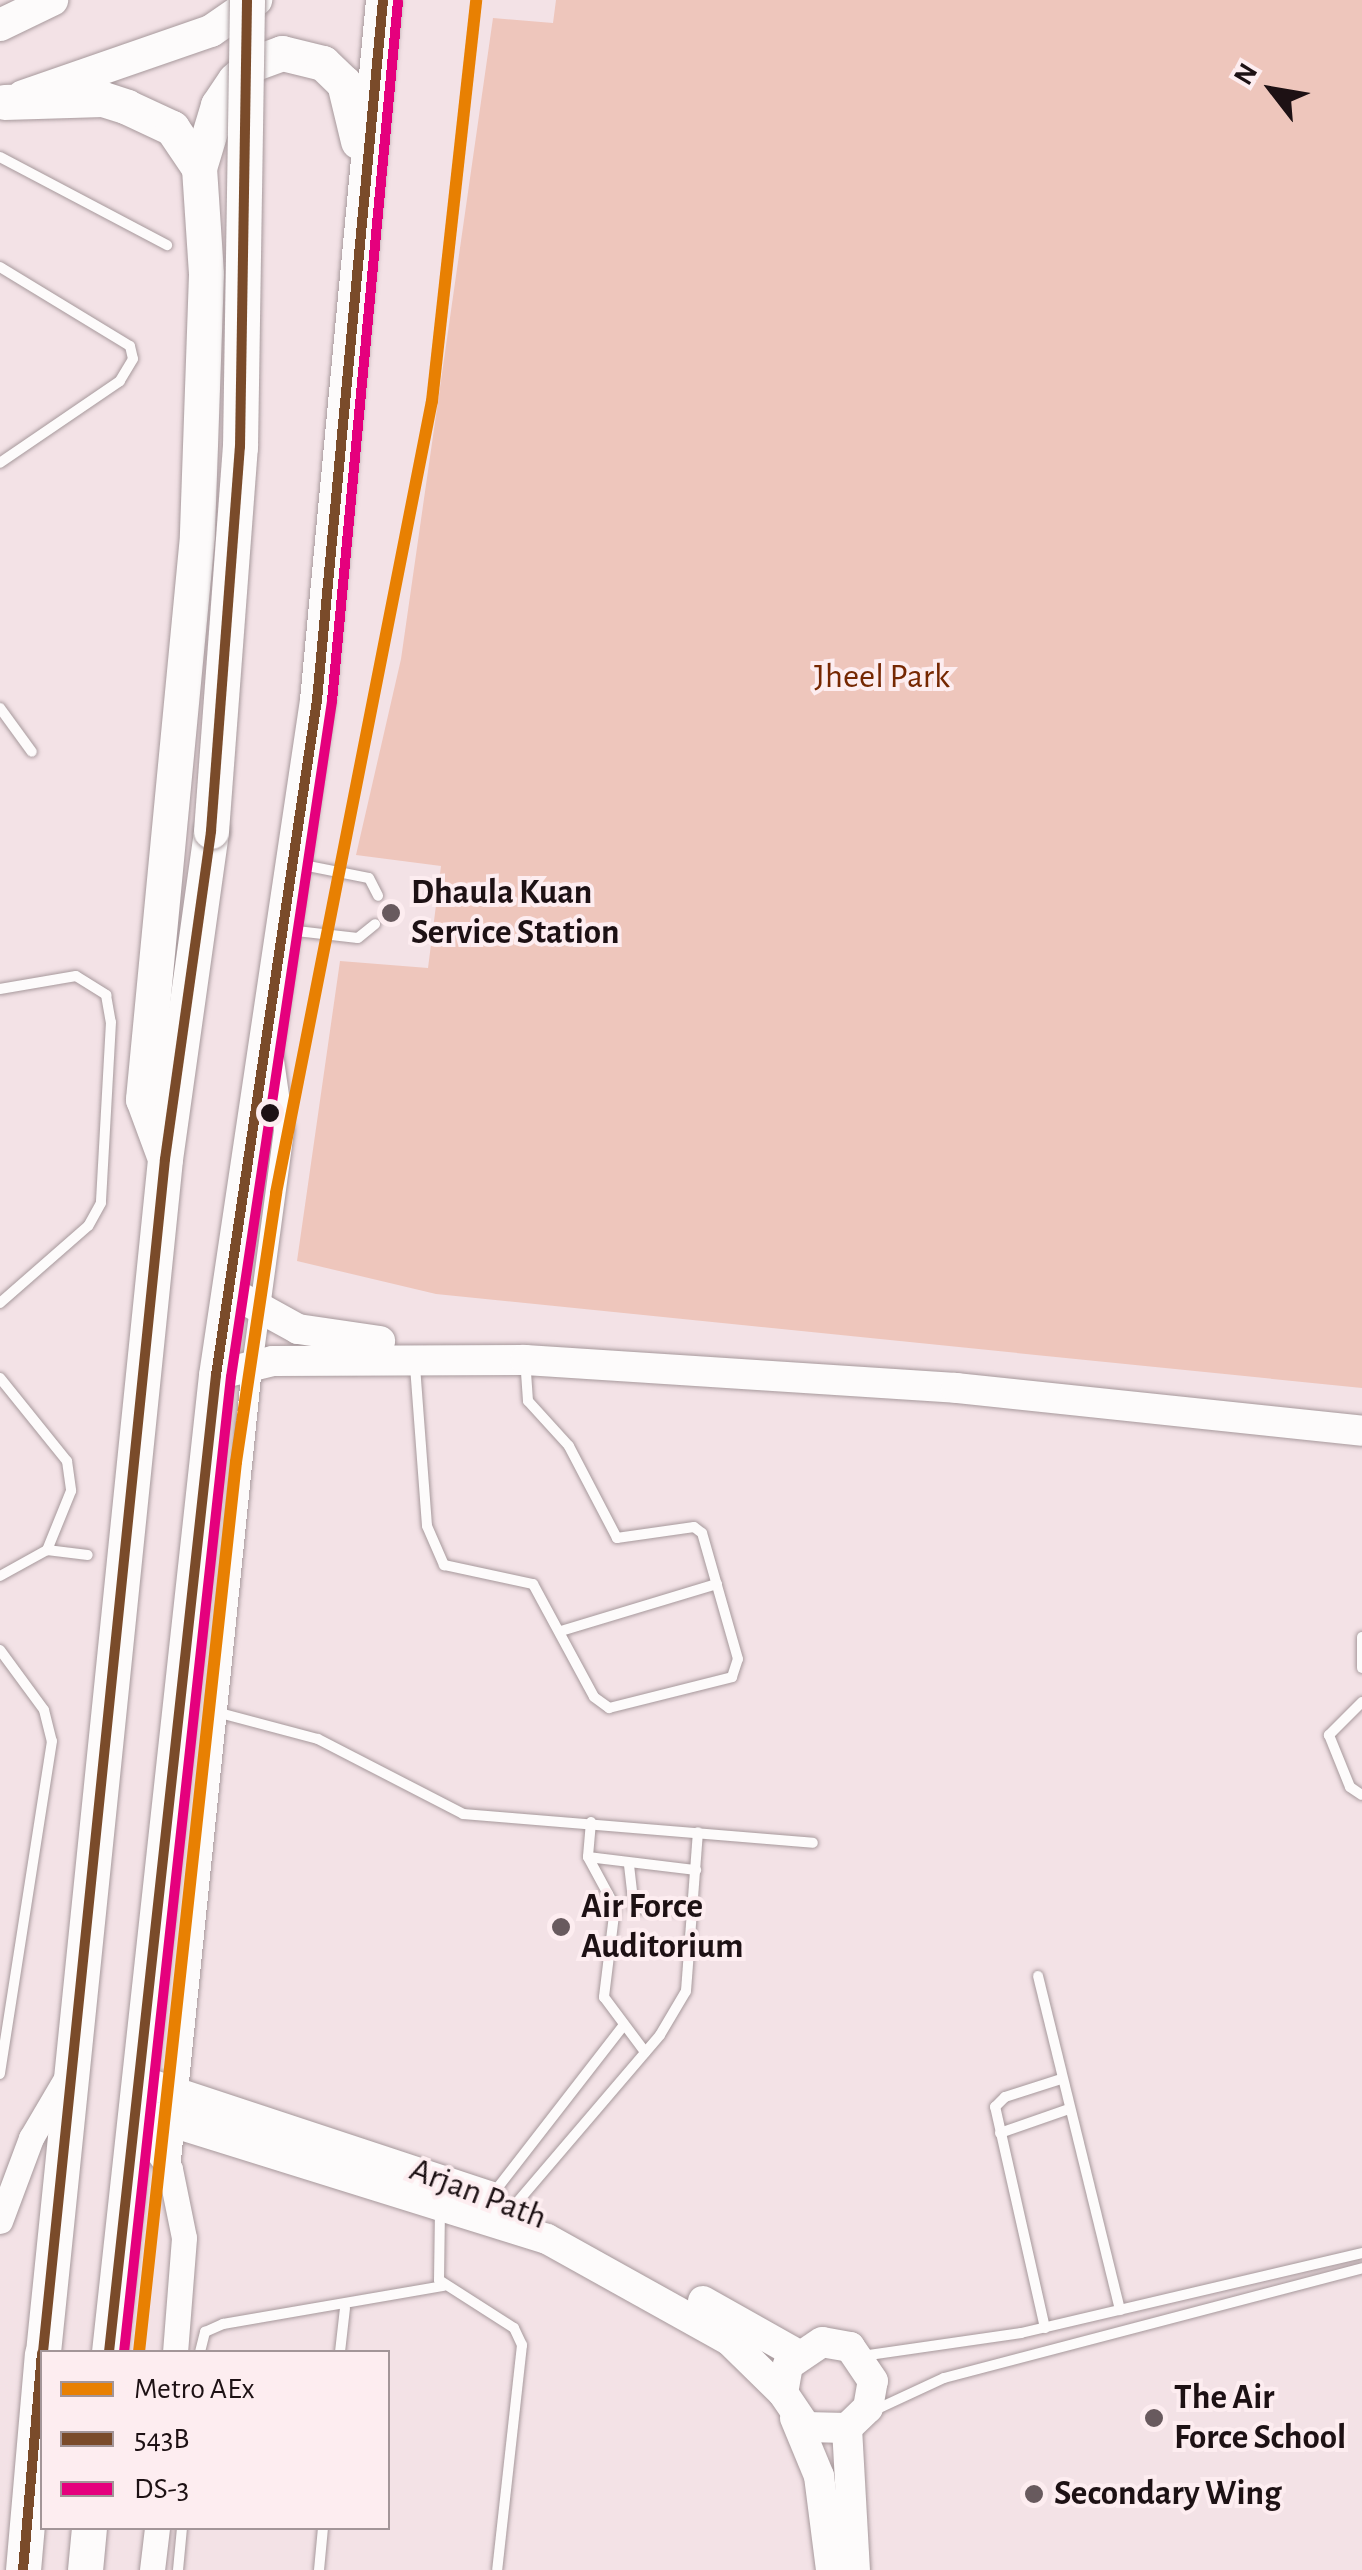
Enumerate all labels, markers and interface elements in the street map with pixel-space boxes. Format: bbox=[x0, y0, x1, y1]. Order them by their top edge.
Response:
north arrow bbox=[1222, 40, 1322, 140]
text: N bbox=[1229, 59, 1263, 90]
park label: Jheel Park bbox=[814, 656, 950, 698]
place label: Dhaula Kuan Service Station bbox=[411, 872, 619, 954]
marker: Dhaula Kuan Service Station bbox=[380, 902, 402, 924]
unlabelled marker bbox=[260, 1103, 280, 1123]
place label: Air Force Auditorium bbox=[581, 1886, 743, 1968]
marker: Air Force Auditorium bbox=[550, 1916, 572, 1938]
street label: Arjan Path bbox=[404, 2149, 552, 2239]
legend bbox=[40, 2350, 390, 2530]
text: Metro AEx bbox=[134, 2374, 255, 2404]
place label: The Air Force School bbox=[1174, 2377, 1346, 2459]
marker: The Air Force School bbox=[1143, 2407, 1165, 2429]
text: 543B bbox=[134, 2424, 189, 2454]
place label: Secondary Wing bbox=[1054, 2473, 1282, 2515]
text: DS-3 bbox=[134, 2474, 189, 2504]
marker: Secondary Wing bbox=[1023, 2483, 1045, 2505]

